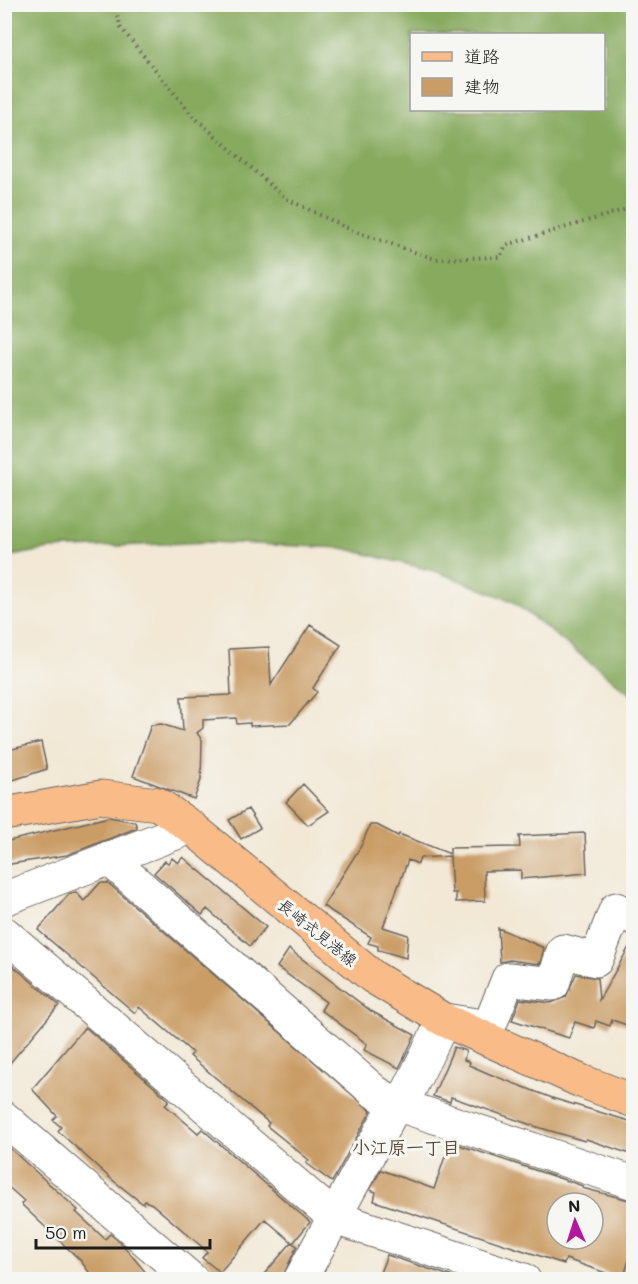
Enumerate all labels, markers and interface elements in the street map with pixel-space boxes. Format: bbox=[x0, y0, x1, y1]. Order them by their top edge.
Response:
legend bbox=[410, 33, 605, 111]
text: 道路 bbox=[464, 44, 500, 68]
text: 建物 bbox=[464, 74, 500, 98]
street label: 長崎式見港線 bbox=[274, 894, 362, 970]
district label: 小江原一丁目 bbox=[352, 1135, 460, 1159]
north arrow bbox=[545, 1191, 605, 1251]
text: N bbox=[568, 1195, 581, 1216]
scale bar bbox=[36, 1212, 210, 1250]
text: 50 m bbox=[45, 1220, 87, 1244]

